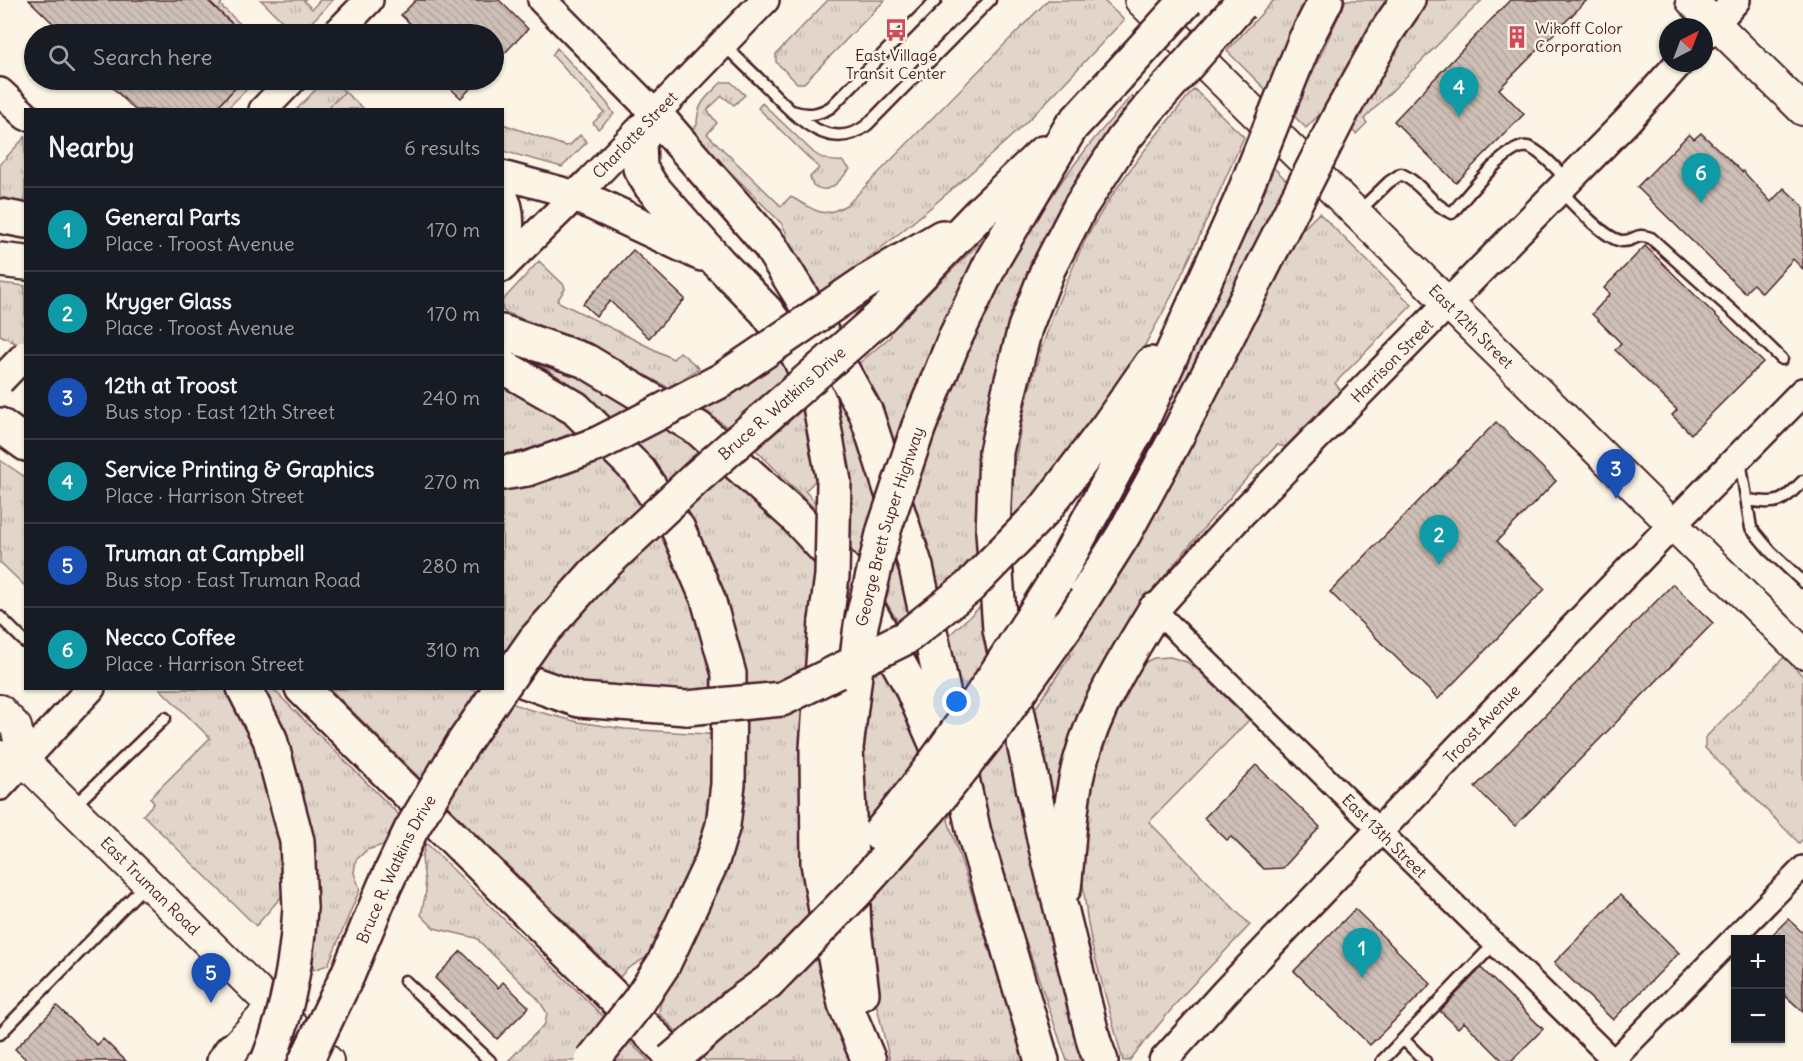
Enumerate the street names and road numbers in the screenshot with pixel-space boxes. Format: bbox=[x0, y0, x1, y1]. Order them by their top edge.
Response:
street label: Charlotte Street bbox=[588, 87, 682, 183]
street label: East 12th Street bbox=[1425, 280, 1518, 373]
street label: Harrison Street bbox=[1346, 314, 1438, 407]
street label: Bruce R. Watkins Drive bbox=[714, 342, 849, 464]
street label: George Brett Super Highway bbox=[851, 424, 928, 628]
street label: Troost Avenue bbox=[1439, 680, 1524, 768]
street label: East 13th Street bbox=[1338, 789, 1432, 882]
street label: Bruce R. Watkins Drive bbox=[352, 791, 440, 946]
street label: East Truman Road bbox=[96, 832, 204, 939]

